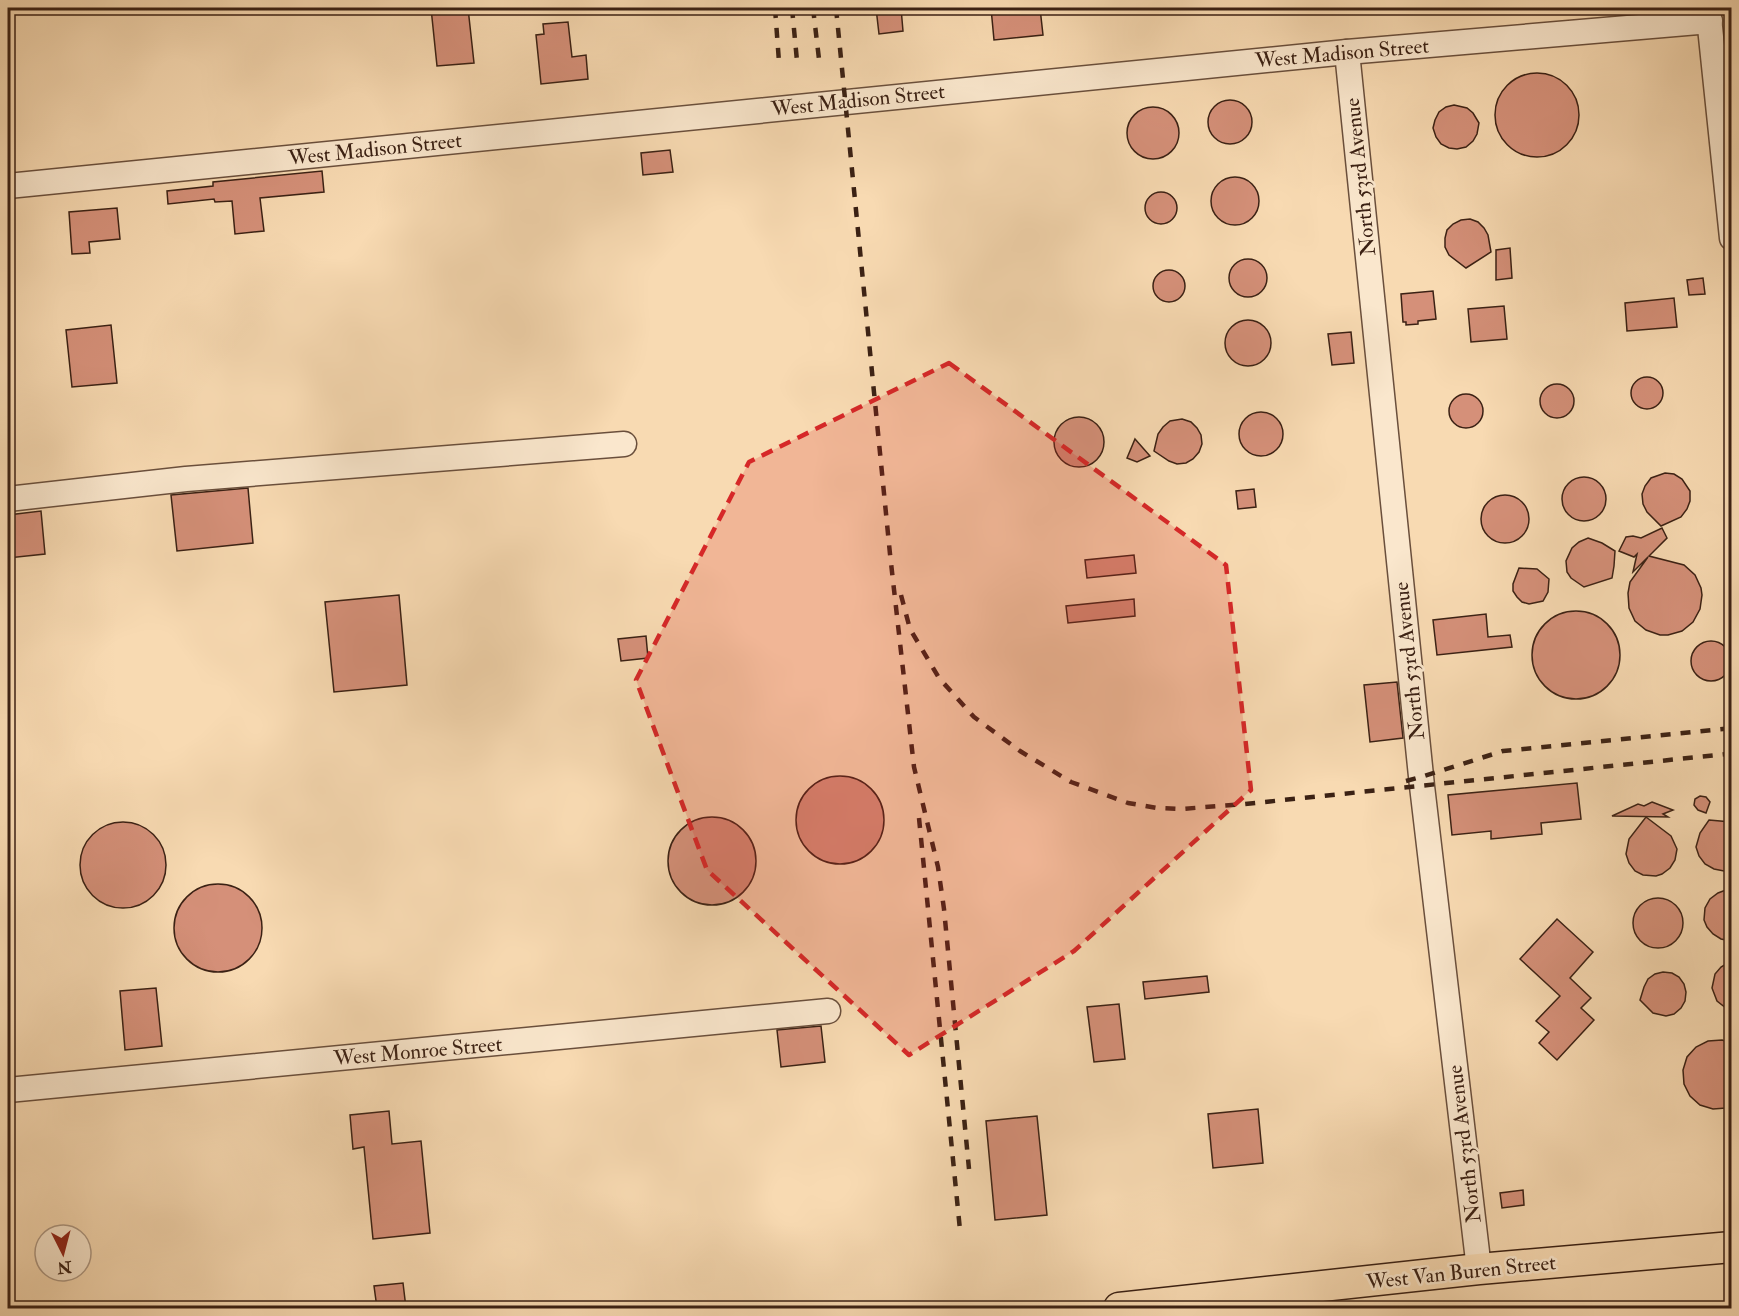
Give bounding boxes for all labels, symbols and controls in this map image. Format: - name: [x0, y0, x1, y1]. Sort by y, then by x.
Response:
- street label: West Madison Street: [1253, 32, 1430, 75]
- street label: West Madison Street: [769, 78, 946, 123]
- street label: North 53rd Avenue: [1339, 96, 1382, 257]
- street label: West Madison Street: [286, 127, 463, 172]
- street label: North 53rd Avenue: [1388, 580, 1431, 741]
- street label: West Monroe Street: [332, 1031, 504, 1072]
- street label: North 53rd Avenue: [1441, 1063, 1488, 1225]
- north arrow: [33, 1223, 93, 1283]
- street label: West Van Buren Street: [1364, 1249, 1557, 1296]
- text: N: [56, 1256, 74, 1278]

